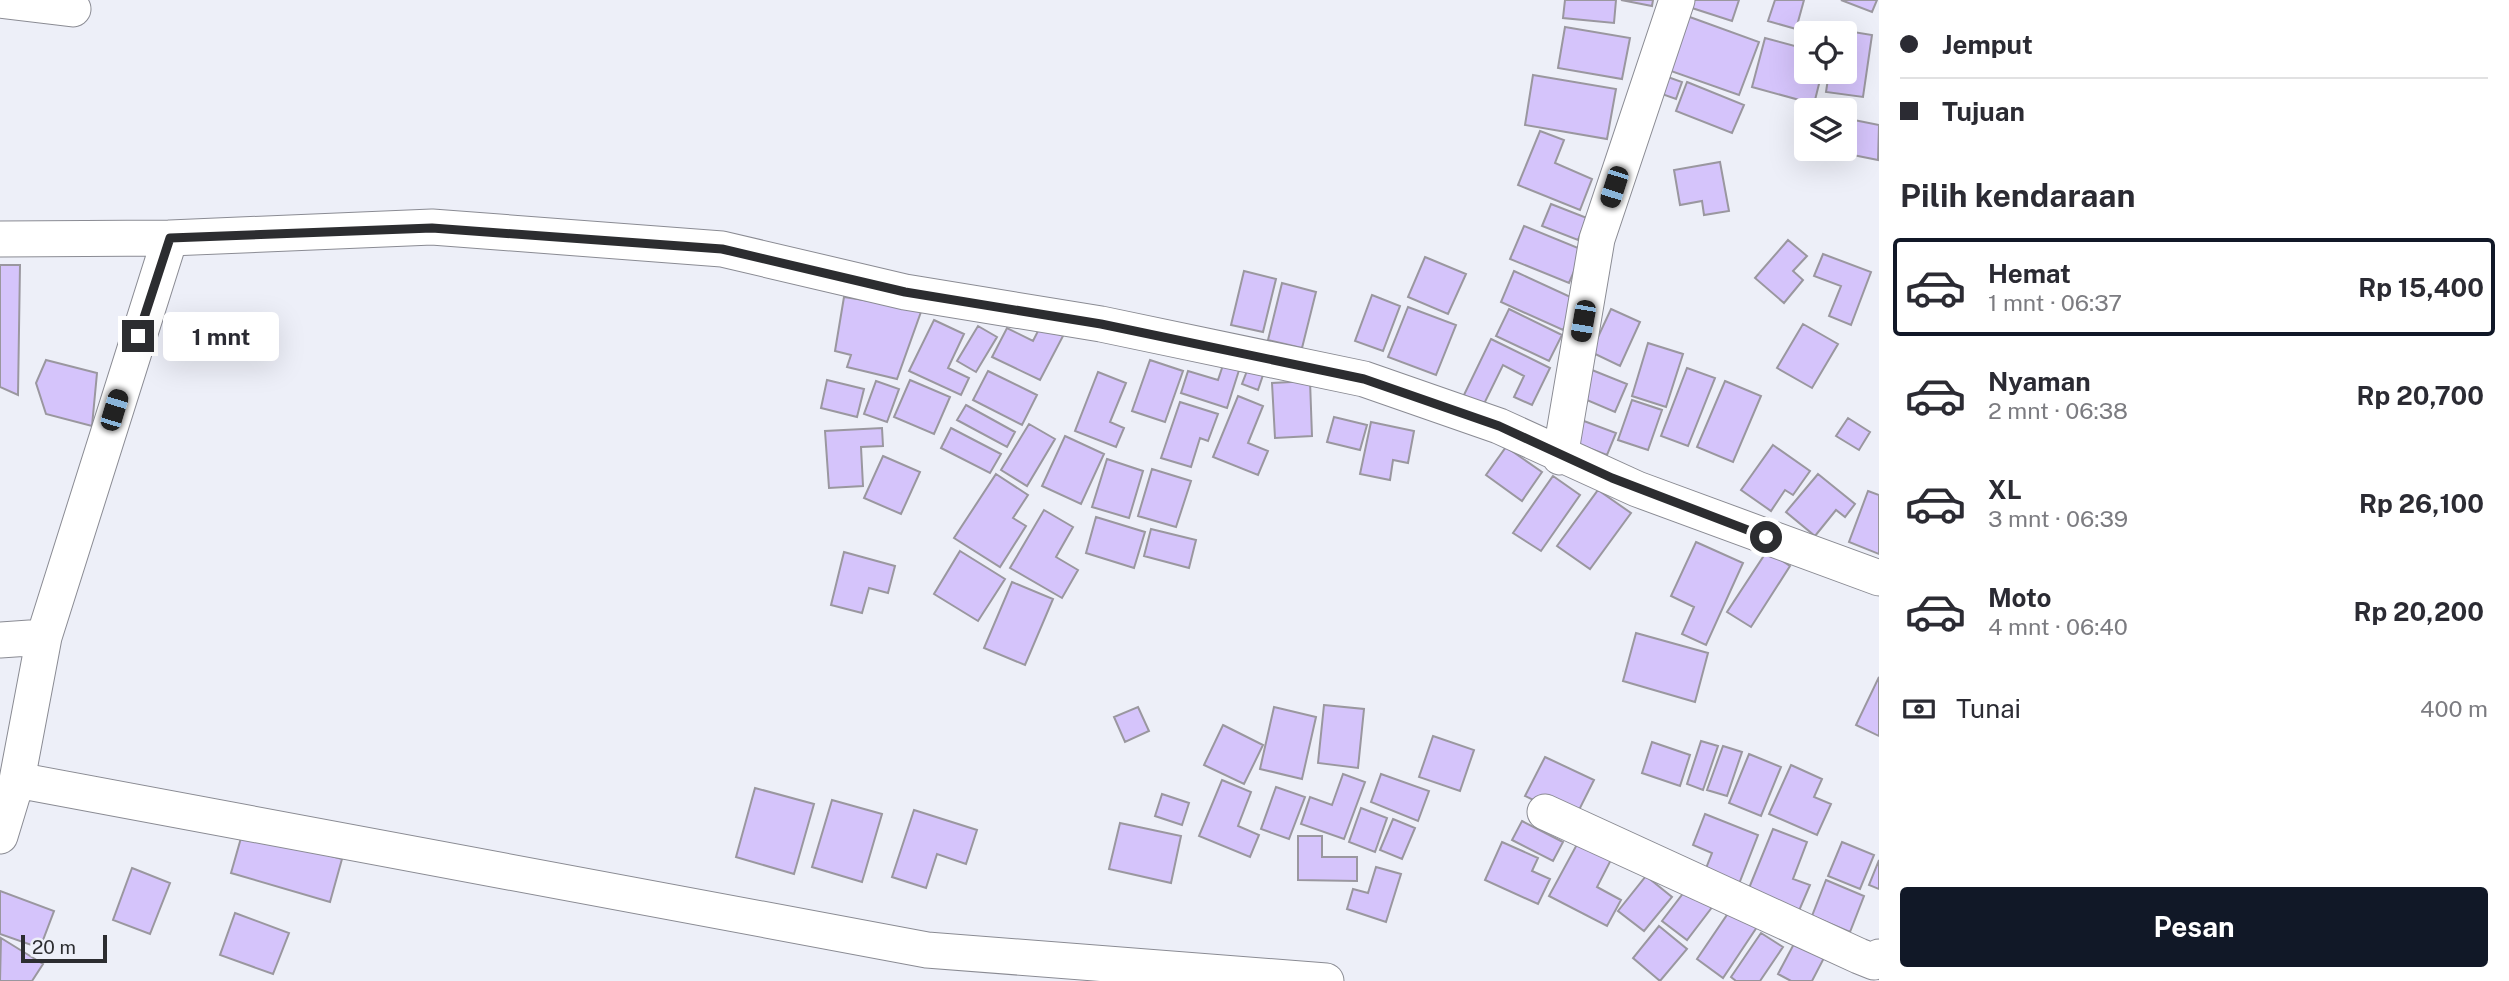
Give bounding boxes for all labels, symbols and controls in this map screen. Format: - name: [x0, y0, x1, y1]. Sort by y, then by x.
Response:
- map controls: [1794, 21, 1857, 161]
- button: locate: [1794, 21, 1857, 84]
- text: Jemput: [1942, 29, 2033, 60]
- text: Tujuan: [1942, 96, 2025, 127]
- button: layers: [1794, 98, 1857, 161]
- car: [1598, 164, 1631, 210]
- text: Pilih kendaraan: [1900, 177, 2135, 214]
- icon: car: [1904, 256, 1967, 319]
- text: Hemat: [1988, 258, 2071, 289]
- text: Rp 15,400: [2358, 272, 2484, 303]
- text: 1 mnt · 06:37: [1988, 289, 2122, 316]
- car: [1570, 298, 1597, 344]
- callout: 1 mnt: [162, 312, 278, 360]
- route end: [122, 320, 154, 352]
- text: 1 mnt: [192, 323, 250, 350]
- icon: car: [1904, 364, 1967, 427]
- text: Nyaman: [1988, 366, 2091, 397]
- text: Rp 20,700: [2357, 380, 2484, 411]
- car: [98, 387, 131, 433]
- text: 2 mnt · 06:38: [1988, 397, 2128, 424]
- icon: car: [1904, 472, 1967, 535]
- text: XL: [1988, 474, 2022, 505]
- text: Rp 26,100: [2359, 488, 2484, 519]
- text: 3 mnt · 06:39: [1988, 505, 2128, 532]
- route start: [1750, 521, 1782, 553]
- icon: car: [1904, 580, 1967, 643]
- text: Moto: [1988, 582, 2051, 613]
- text: Rp 20,200: [2353, 596, 2484, 627]
- text: 4 mnt · 06:40: [1988, 613, 2128, 640]
- icon: cash: [1900, 690, 1938, 728]
- text: Tunai: [1956, 693, 2021, 724]
- text: 400 m: [2420, 695, 2488, 722]
- button: Pesan: [1900, 887, 2488, 967]
- scale bar: [21, 932, 107, 964]
- text: 20 m: [32, 936, 76, 958]

